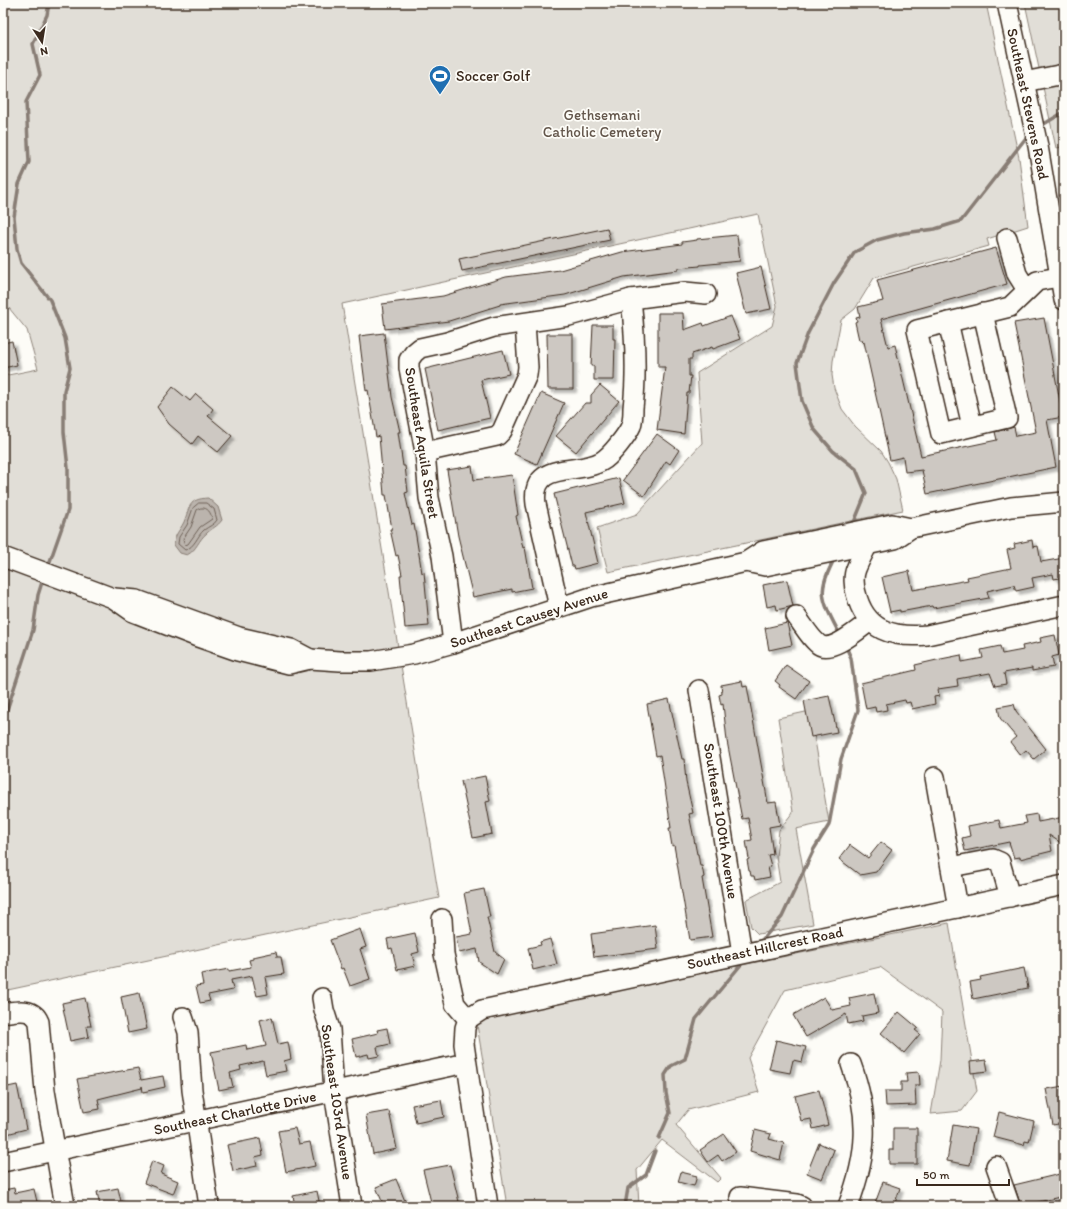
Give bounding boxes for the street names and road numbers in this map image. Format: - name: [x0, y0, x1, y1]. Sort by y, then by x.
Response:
- street label: Southeast Stevens Road: [1003, 27, 1053, 181]
- street label: Southeast Aquila Street: [401, 366, 443, 520]
- street label: Southeast Causey Avenue: [448, 584, 610, 652]
- street label: Southeast 100th Avenue: [700, 742, 742, 900]
- street label: Southeast Hillcrest Road: [685, 923, 845, 973]
- street label: Southeast 103rd Avenue: [317, 1023, 357, 1181]
- street label: Southeast Charlotte Drive: [152, 1087, 318, 1139]

